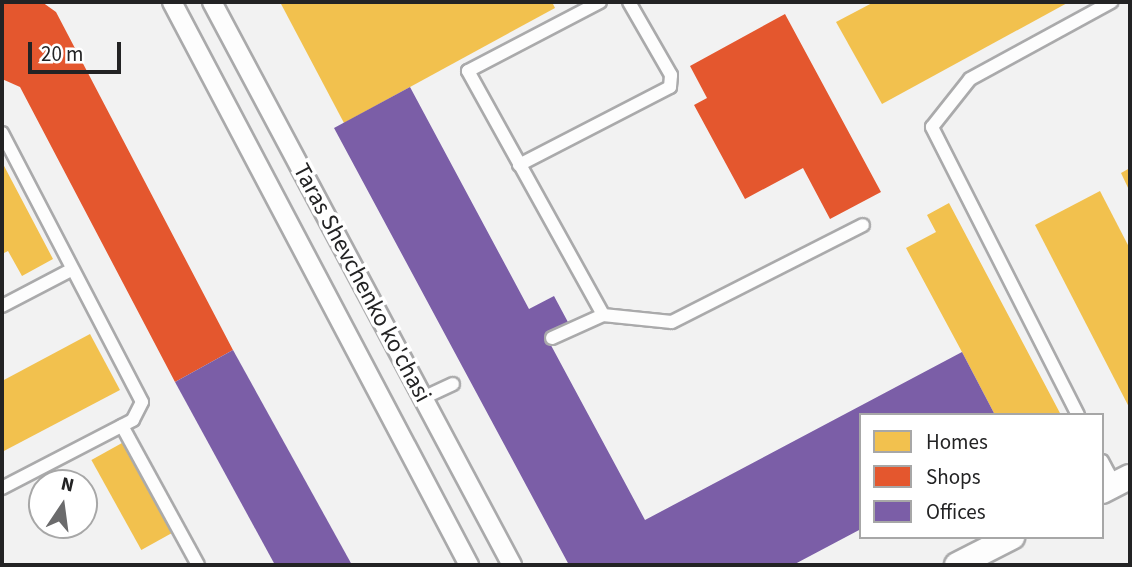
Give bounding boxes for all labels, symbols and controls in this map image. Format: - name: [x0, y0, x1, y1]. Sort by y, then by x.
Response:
- scale bar: [32, 28, 124, 72]
- text: 20 m: [41, 39, 83, 69]
- street label: Taras Shevchenko ko'chasi: [287, 159, 437, 407]
- legend: [859, 413, 1104, 539]
- text: Homes: [926, 427, 988, 457]
- text: Shops: [926, 462, 980, 492]
- north arrow: [28, 469, 98, 539]
- text: N: [58, 470, 77, 500]
- text: Offices: [926, 497, 986, 527]

